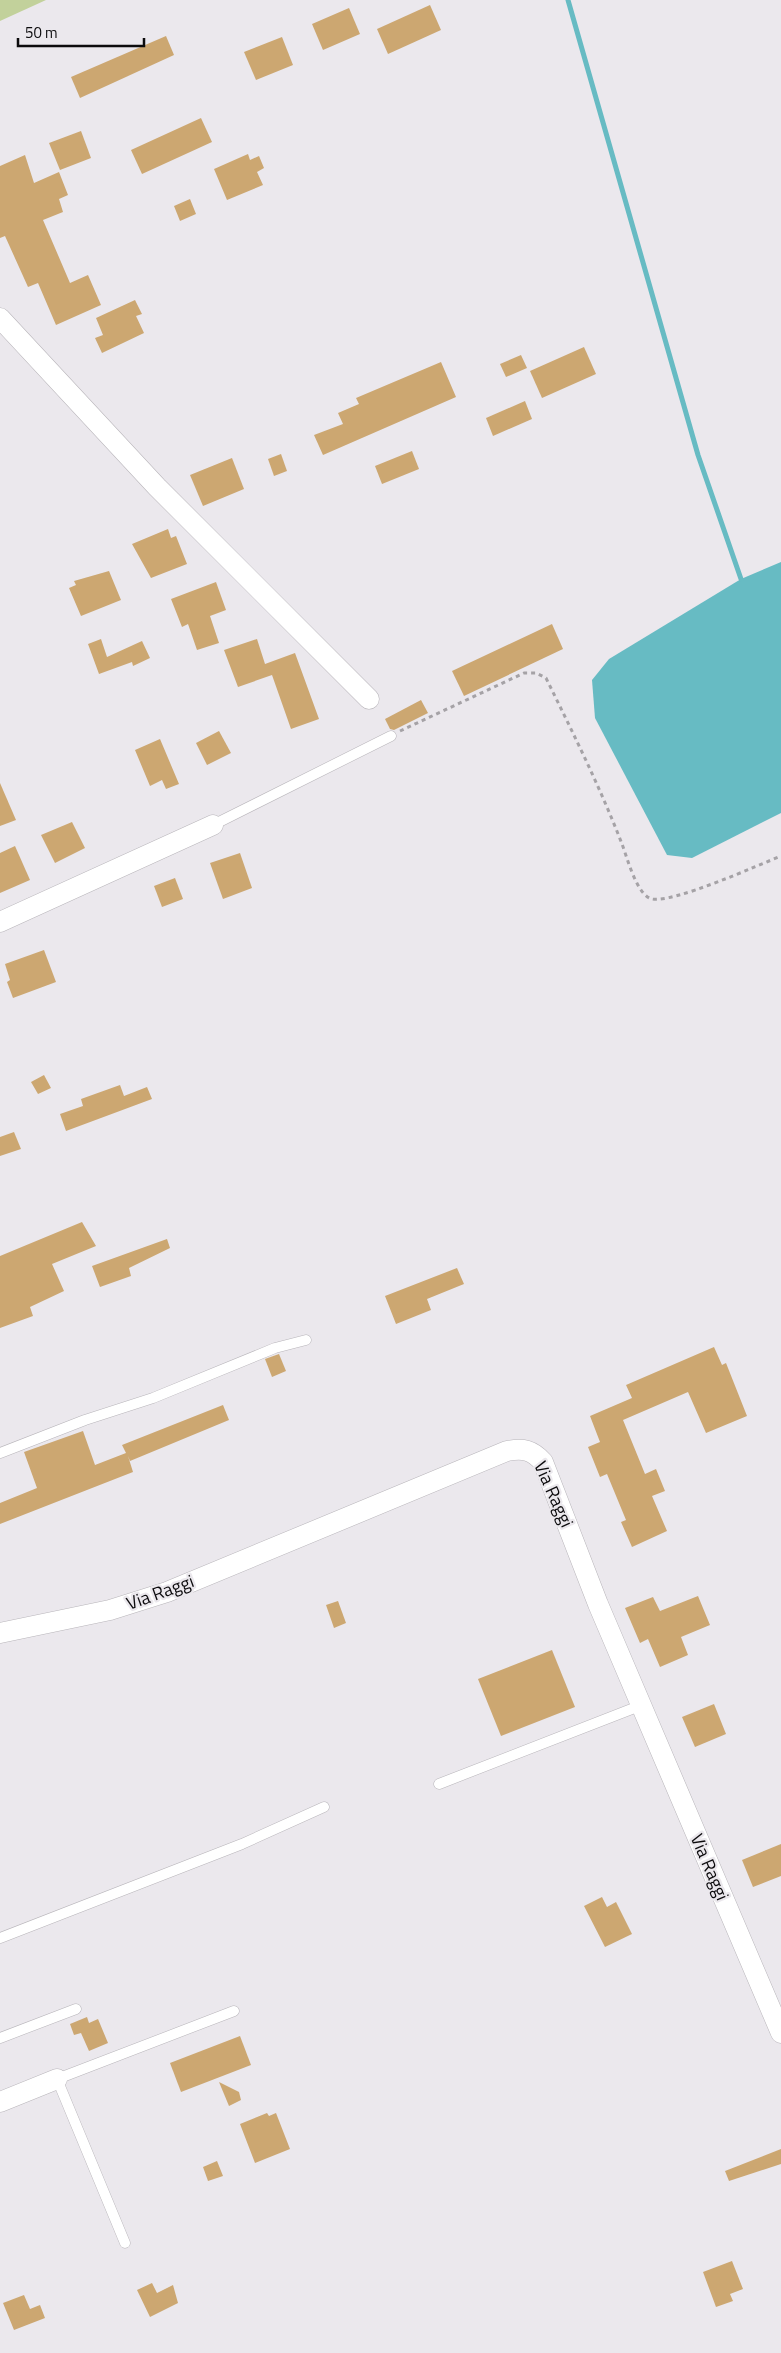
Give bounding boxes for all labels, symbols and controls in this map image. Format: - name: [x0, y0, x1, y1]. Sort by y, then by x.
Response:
- scale bar: [18, 15, 144, 47]
- text: 50 m: [25, 21, 58, 44]
- street label: Via Raggi: [527, 1457, 581, 1531]
- street label: Via Raggi: [123, 1567, 197, 1617]
- street label: Via Raggi: [684, 1830, 736, 1904]

